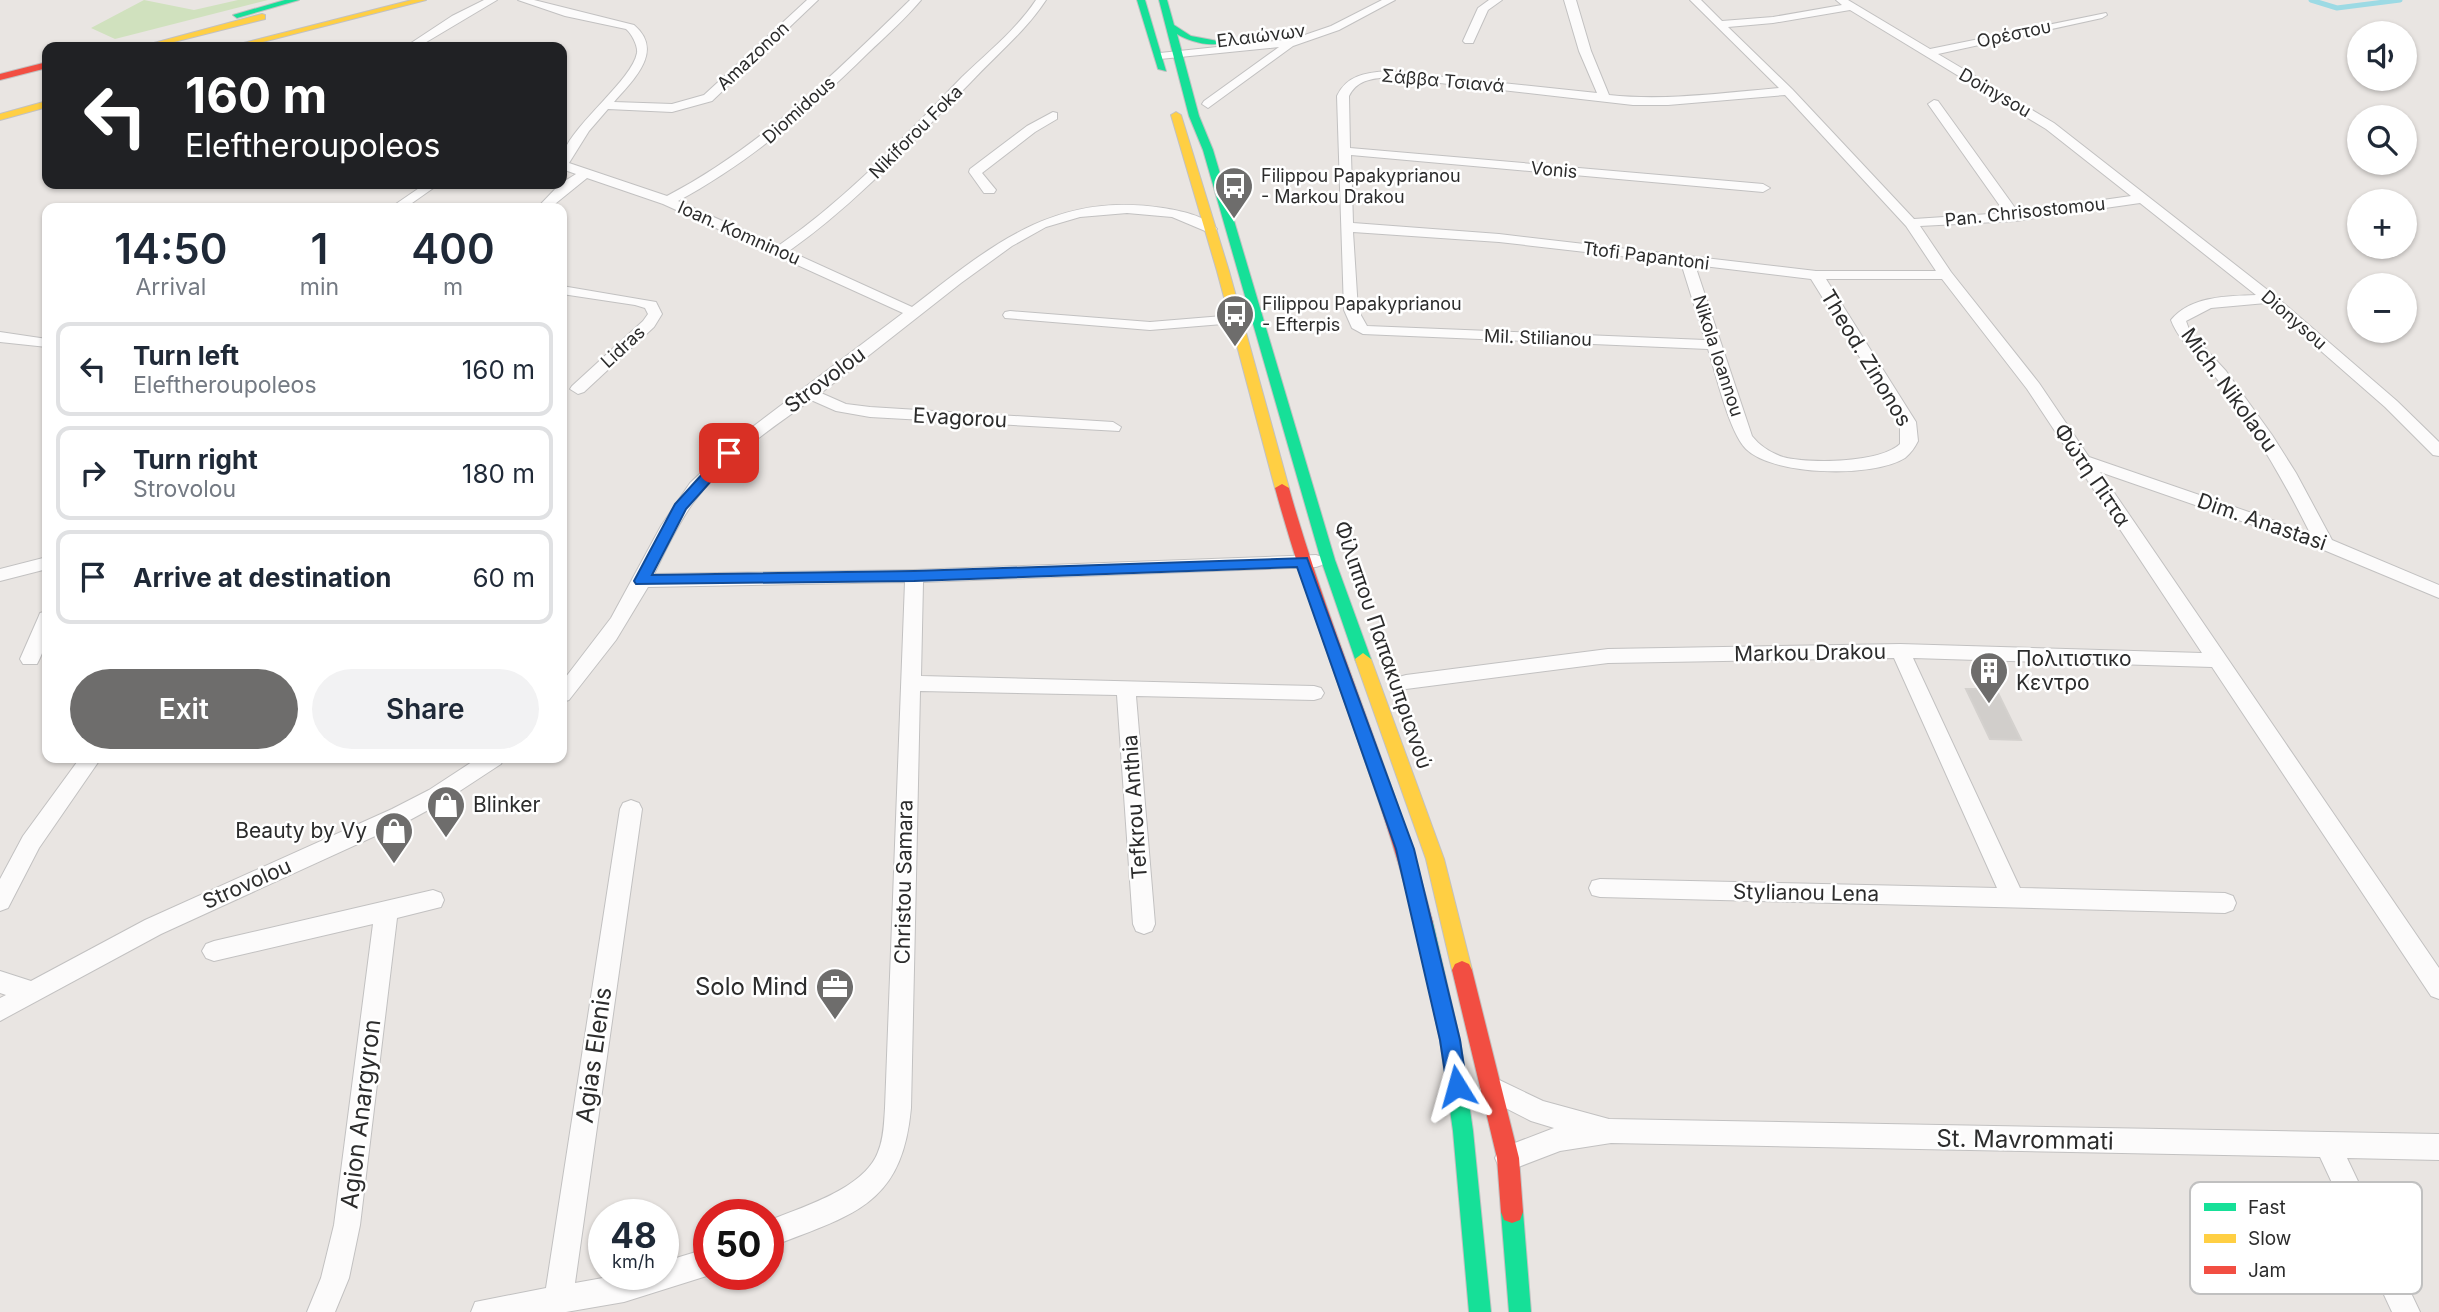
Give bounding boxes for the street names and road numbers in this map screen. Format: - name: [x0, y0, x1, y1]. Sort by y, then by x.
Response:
- street label: Ορέστου: [1975, 15, 2053, 52]
- street label: Amazonon: [712, 17, 793, 94]
- street label: Ελαιώνων: [1215, 20, 1307, 51]
- street label: Doinysou: [1956, 64, 2035, 122]
- street label: Σάββα Τσιανά: [1381, 65, 1505, 96]
- street label: Diomidous: [758, 72, 839, 148]
- street label: Nikiforou Foka: [865, 81, 966, 182]
- street label: Vonis: [1530, 157, 1578, 182]
- street label: Pan. Chrisostomou: [1944, 193, 2106, 230]
- street label: Ioan. Komninou: [675, 196, 804, 269]
- street label: Ttofi Papantoni: [1582, 237, 1711, 274]
- street label: Theod. Zinonos: [1816, 285, 1917, 431]
- street label: Dionysou: [2257, 286, 2331, 354]
- street label: Nikola Ioannou: [1689, 293, 1748, 419]
- street label: Lidras: [596, 321, 649, 372]
- street label: Mich. Nikolaou: [2176, 323, 2283, 456]
- street label: Mil. Stilianou: [1484, 325, 1592, 350]
- street label: Strovolou: [780, 341, 870, 418]
- street label: Evagorou: [912, 403, 1008, 432]
- street label: Φώτη Πίττα: [2049, 419, 2136, 531]
- street label: Dim. Anastasi: [2194, 488, 2330, 555]
- street label: Φίλιππου Παπακυπριανού: [1329, 517, 1438, 772]
- street label: Markou Drakou: [1734, 639, 1886, 666]
- street label: Tefkrou Anthia: [1117, 734, 1152, 880]
- street label: Christou Samara: [890, 799, 917, 965]
- street label: Strovolou: [199, 853, 295, 914]
- street label: Stylianou Lena: [1733, 879, 1879, 906]
- street label: Agias Elenis: [570, 985, 617, 1125]
- street label: Agion Anargyron: [334, 1018, 387, 1210]
- street label: St. Mavrommati: [1936, 1123, 2114, 1156]

